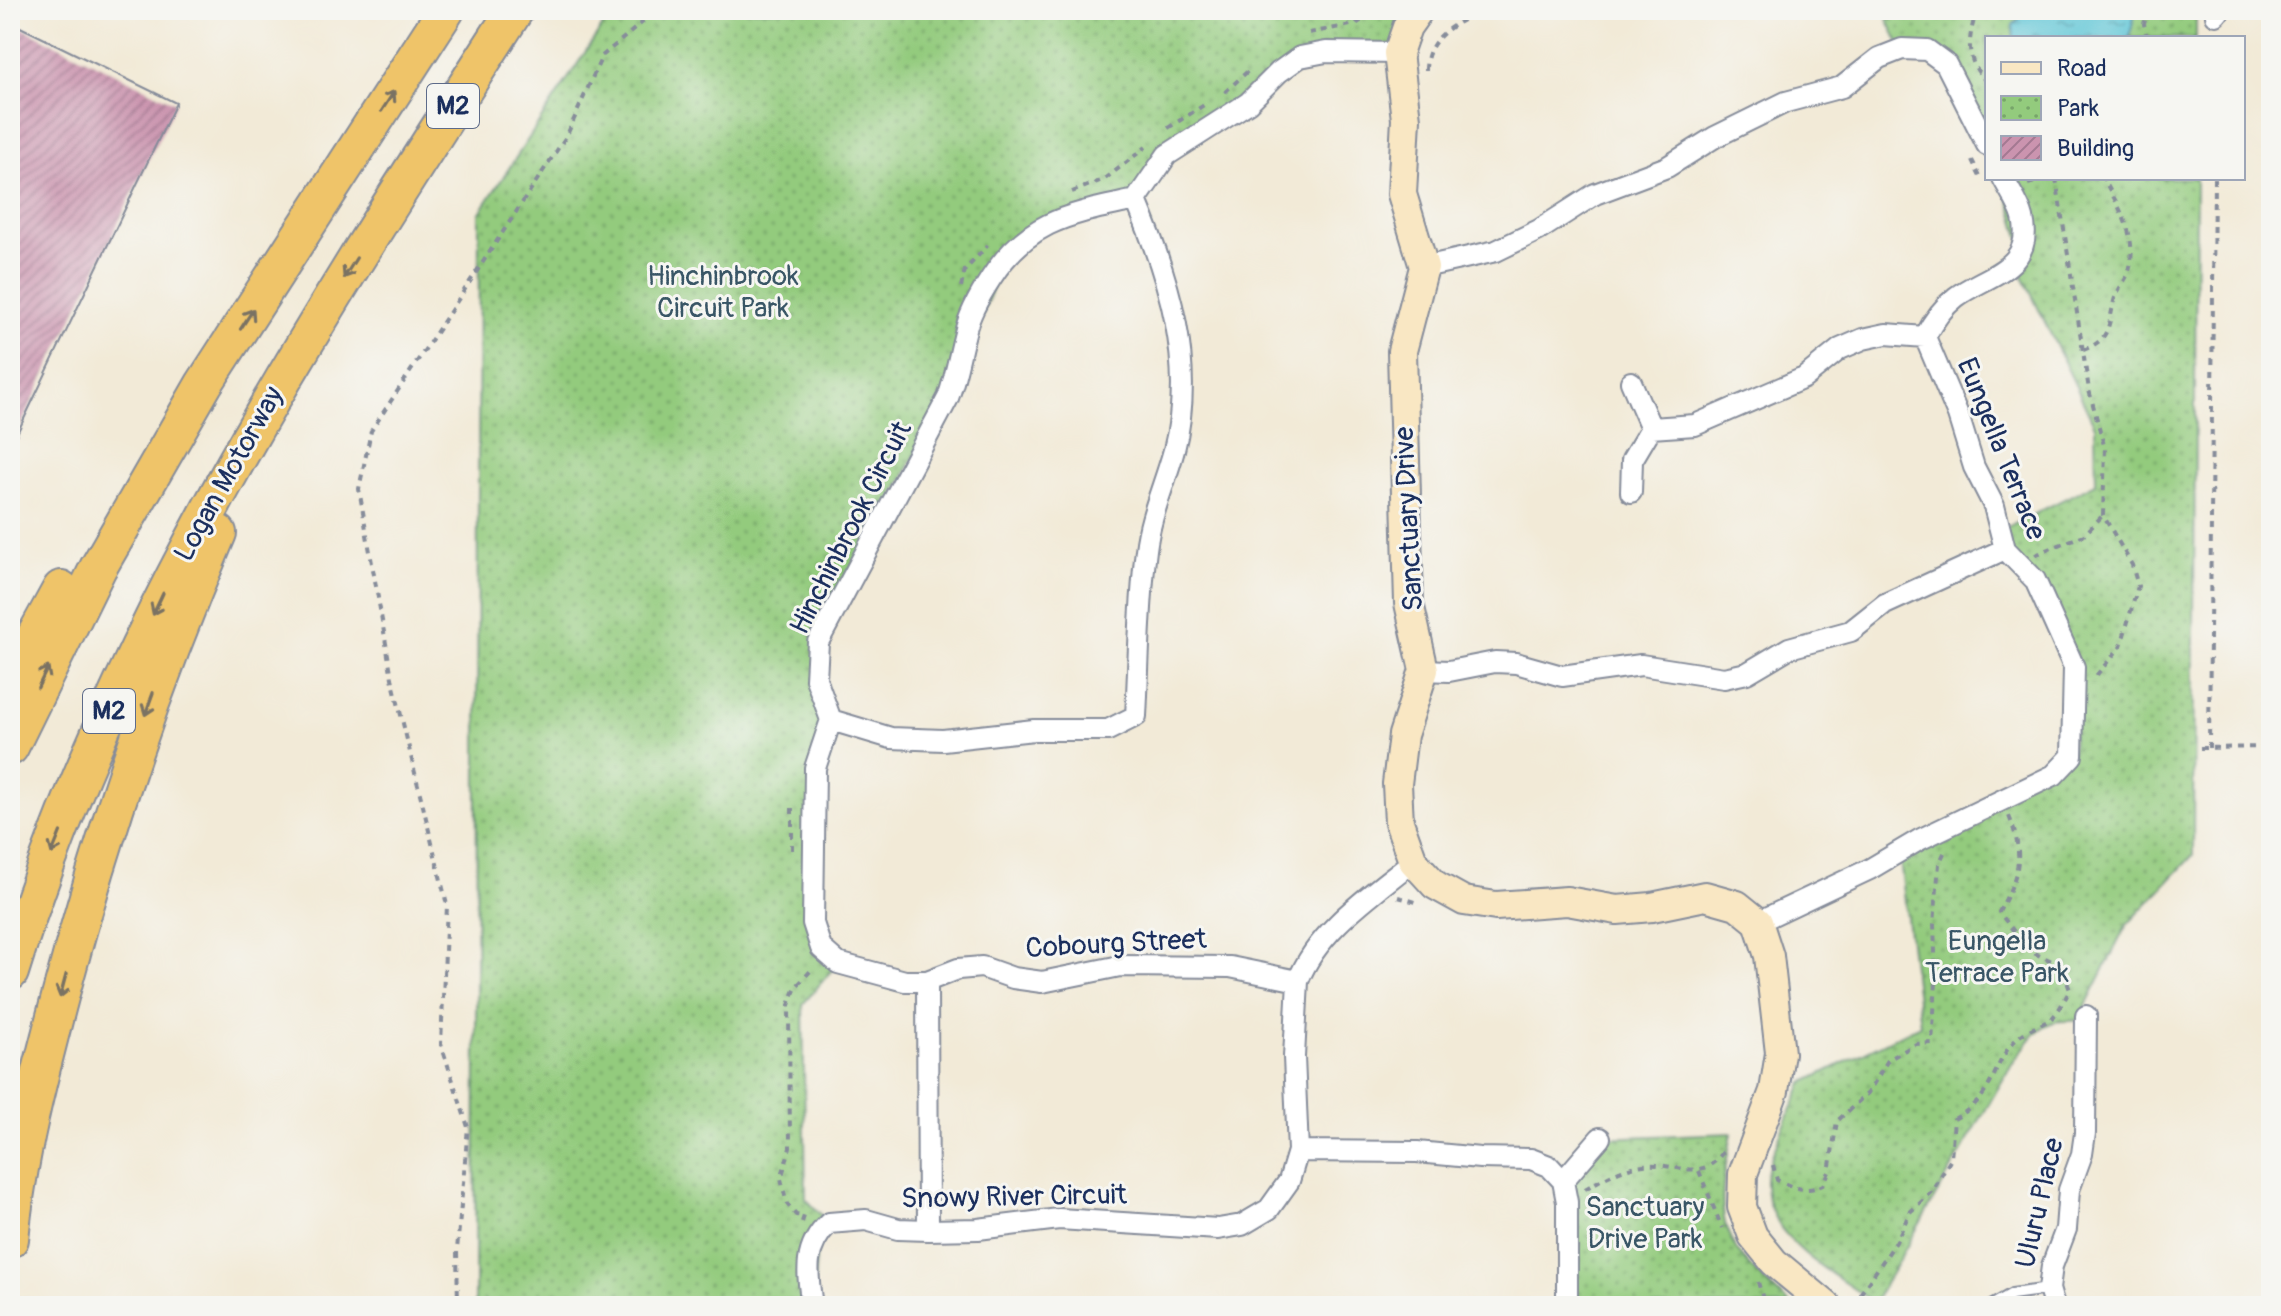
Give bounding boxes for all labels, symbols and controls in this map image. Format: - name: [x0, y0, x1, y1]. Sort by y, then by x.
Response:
- legend: [1985, 36, 2245, 180]
- text: Road: [2057, 54, 2107, 83]
- road number: M2: [427, 84, 479, 128]
- one-way arrow: [380, 90, 396, 113]
- text: Park: [2057, 94, 2099, 123]
- text: Building: [2057, 134, 2134, 163]
- one-way arrow: [341, 256, 357, 279]
- park label: Hinchinbrook Circuit Park: [647, 259, 799, 326]
- one-way arrow: [239, 308, 255, 331]
- street label: Eungella Terrace: [1949, 353, 2054, 545]
- street label: Logan Motorway: [167, 380, 291, 567]
- street label: Hinchinbrook Circuit: [782, 415, 920, 640]
- street label: Sanctuary Drive: [1387, 426, 1431, 612]
- one-way arrow: [150, 592, 165, 616]
- one-way arrow: [36, 665, 52, 689]
- road number: M2: [83, 689, 135, 733]
- one-way arrow: [140, 691, 155, 716]
- one-way arrow: [47, 830, 62, 855]
- street label: Cobourg Street: [1025, 922, 1208, 966]
- park label: Eungella Terrace Park: [1925, 924, 2069, 991]
- one-way arrow: [54, 972, 69, 998]
- street label: Uluru Place: [2008, 1134, 2072, 1272]
- street label: Snowy River Circuit: [901, 1178, 1128, 1216]
- park label: Sanctuary Drive Park: [1586, 1190, 1704, 1257]

